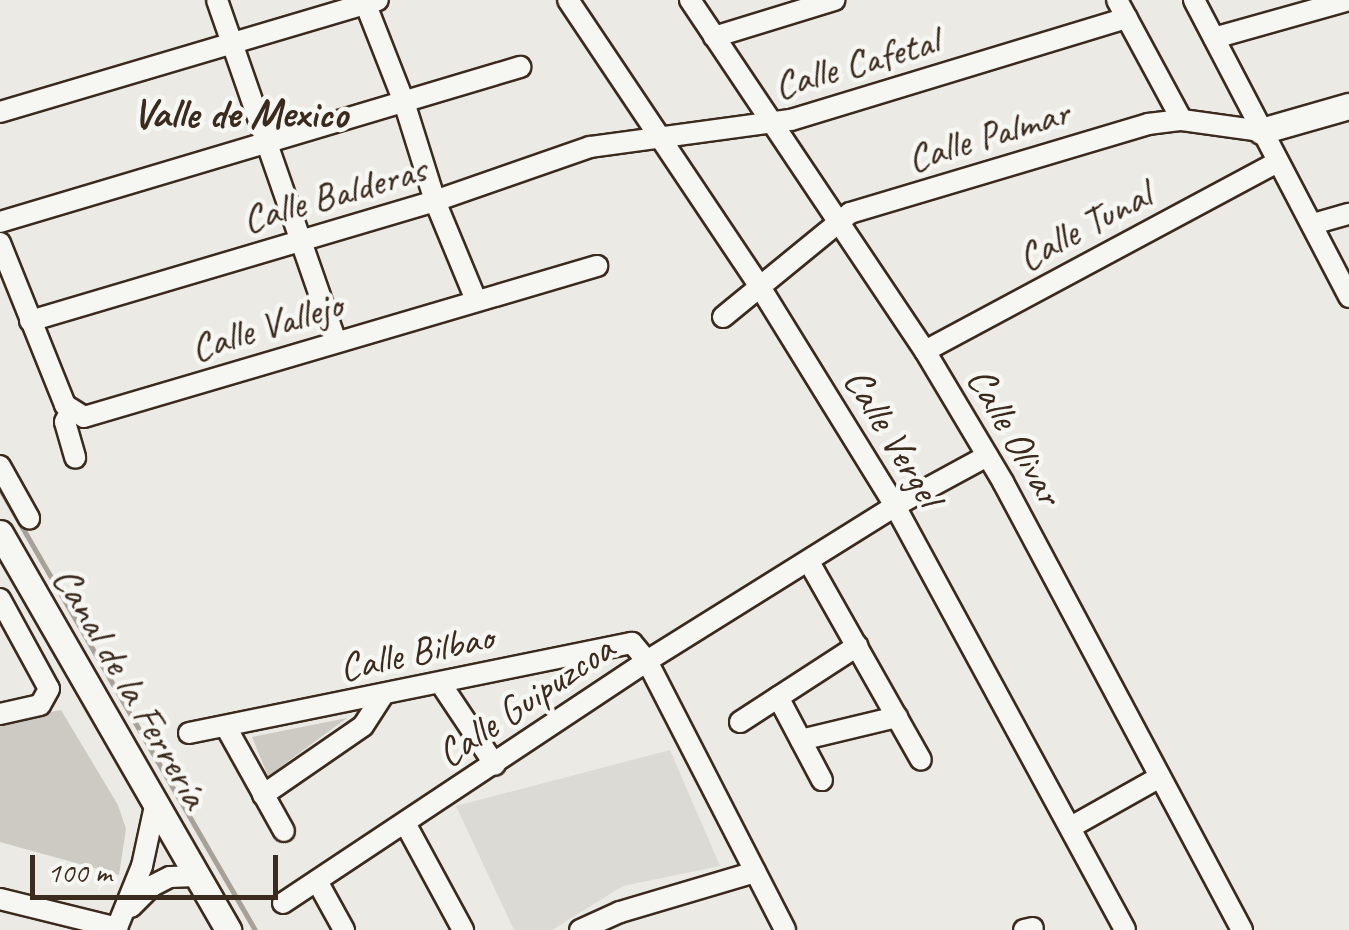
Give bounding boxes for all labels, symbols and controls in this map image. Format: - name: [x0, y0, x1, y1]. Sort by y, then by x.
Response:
- street label: Calle Cafetal: [768, 17, 944, 109]
- street label: Calle Palmar: [900, 87, 1076, 183]
- district label: Valle de Mexico: [132, 89, 348, 139]
- street label: Calle Balderas: [236, 145, 432, 243]
- street label: Calle Tunal: [1010, 171, 1158, 281]
- street label: Calle Vallejo: [184, 280, 348, 372]
- street label: Calle Vergel: [833, 359, 953, 515]
- street label: Calle Olivar: [956, 359, 1074, 513]
- street label: Canal de la Ferrería: [42, 558, 220, 816]
- street label: Calle Bilbao: [335, 612, 497, 692]
- street label: Calle Guipuzcoa: [428, 625, 622, 777]
- scale bar: [35, 835, 282, 897]
- text: 100 m: [47, 853, 112, 891]

